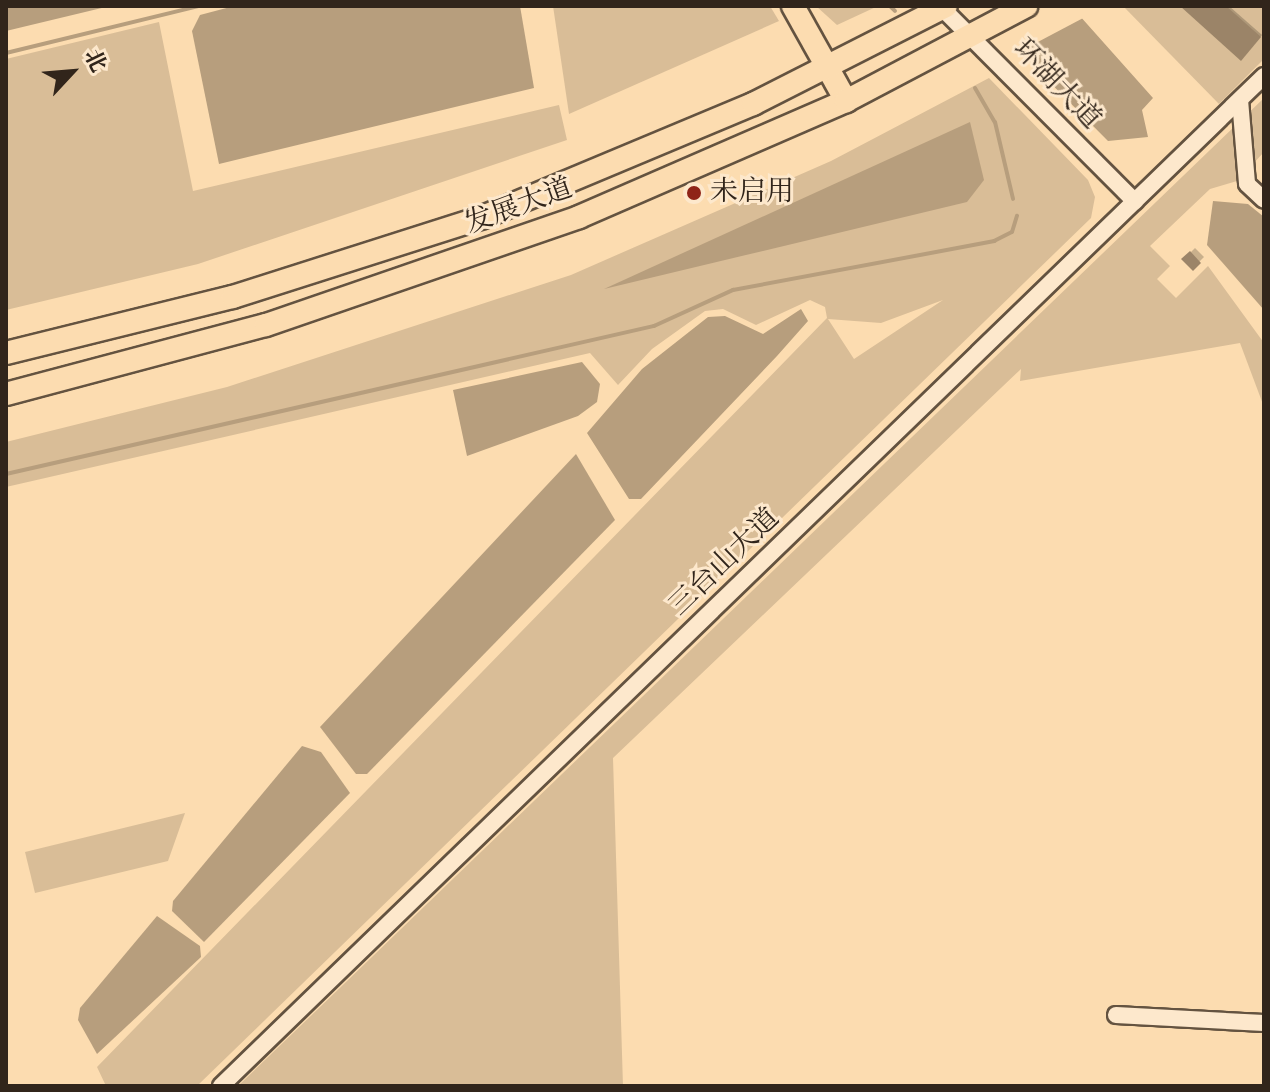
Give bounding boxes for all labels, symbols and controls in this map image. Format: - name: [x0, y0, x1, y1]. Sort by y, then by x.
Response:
- north arrow: [32, 32, 112, 112]
- street label: 环湖大道: [1005, 33, 1107, 137]
- text: 北: [74, 45, 113, 78]
- street label: 发展大道: [461, 172, 577, 242]
- place label: 未启用: [710, 176, 794, 210]
- marker: 未启用: [685, 184, 703, 202]
- street label: 三台山大道: [663, 502, 787, 624]

